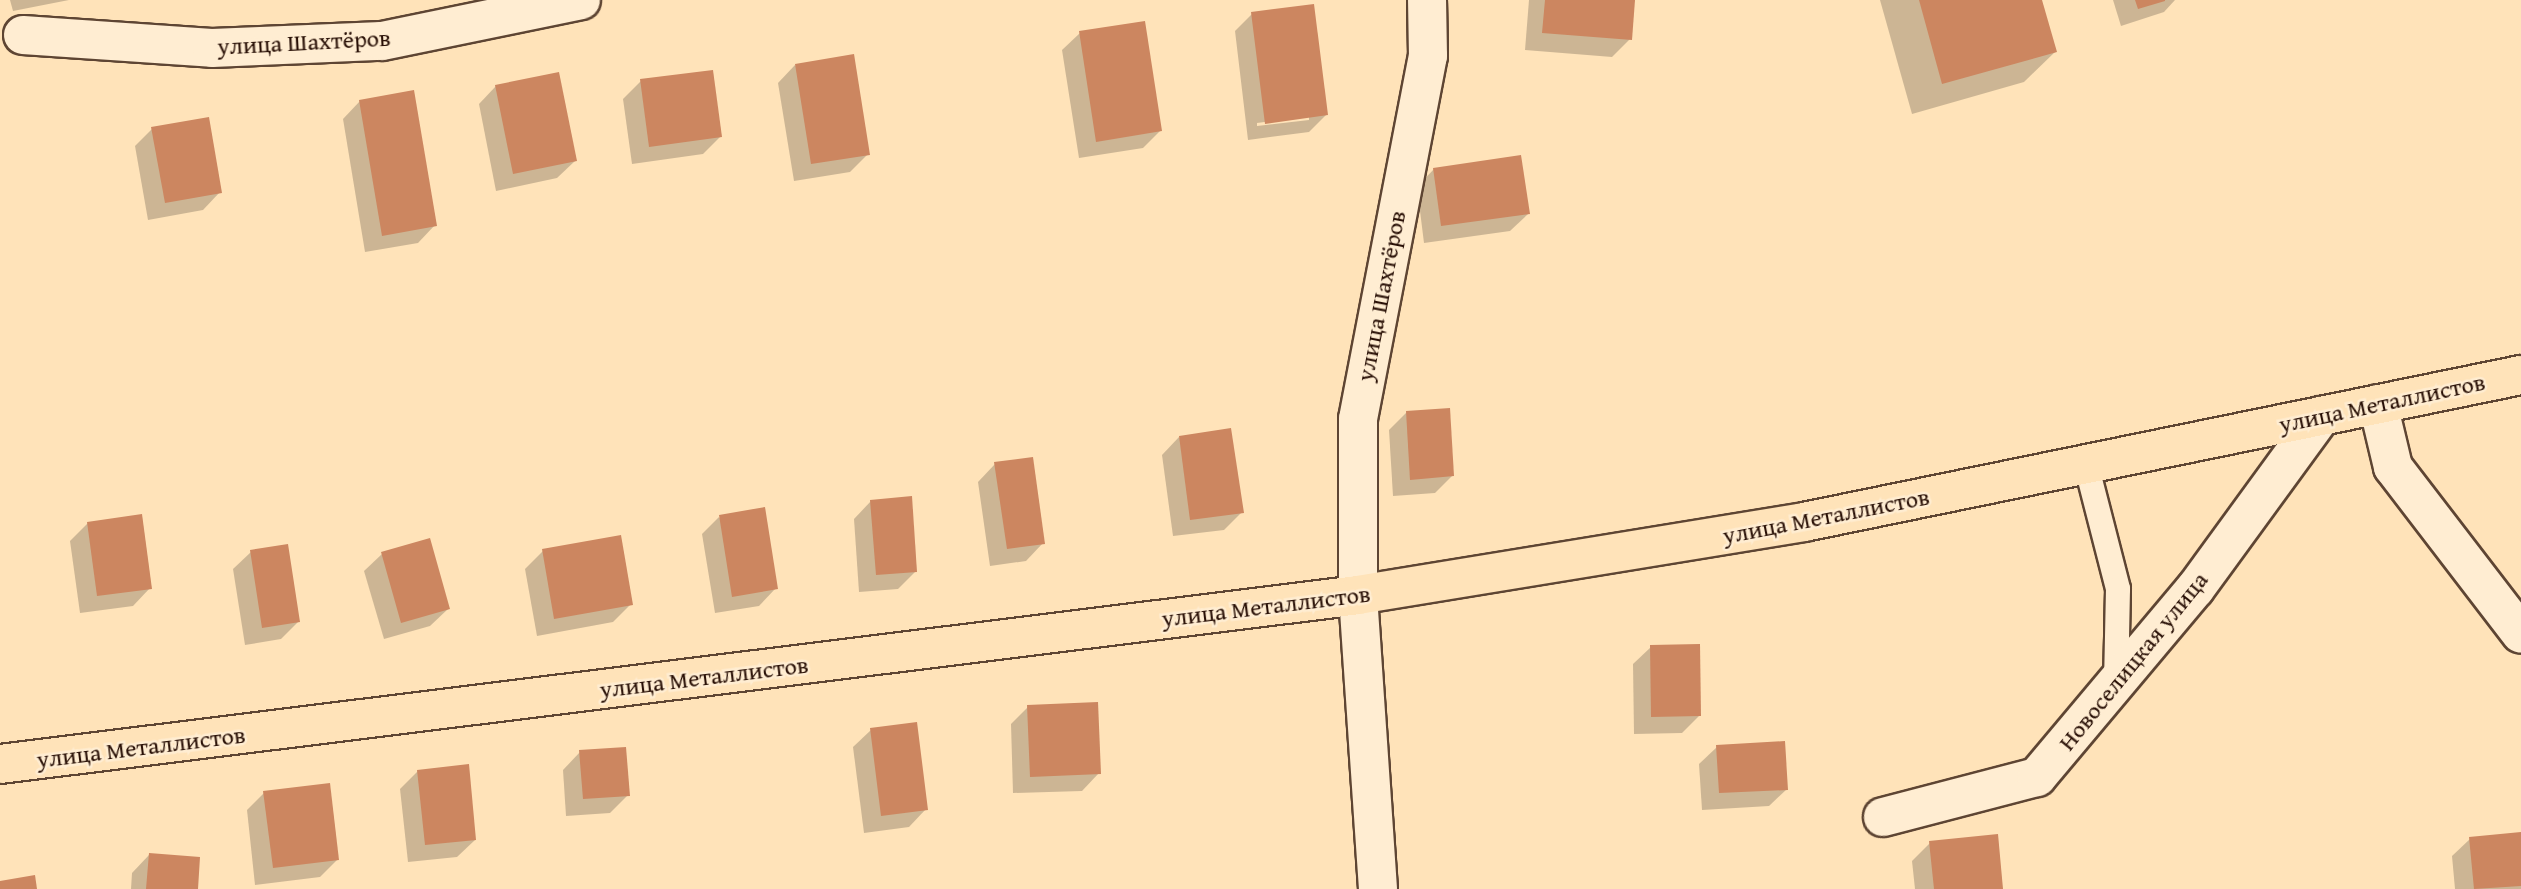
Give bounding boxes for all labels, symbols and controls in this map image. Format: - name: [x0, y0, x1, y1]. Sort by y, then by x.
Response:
- street label: улица Шахтёров: [217, 23, 391, 61]
- street label: улица Шахтёров: [1350, 208, 1412, 384]
- street label: улица Металлистов: [2276, 367, 2488, 439]
- street label: улица Металлистов: [1720, 482, 1932, 550]
- street label: Новоселицкая улица: [2052, 566, 2214, 756]
- street label: улица Металлистов: [1160, 579, 1372, 633]
- street label: улица Металлистов: [598, 650, 810, 704]
- street label: улица Металлистов: [35, 720, 247, 774]

